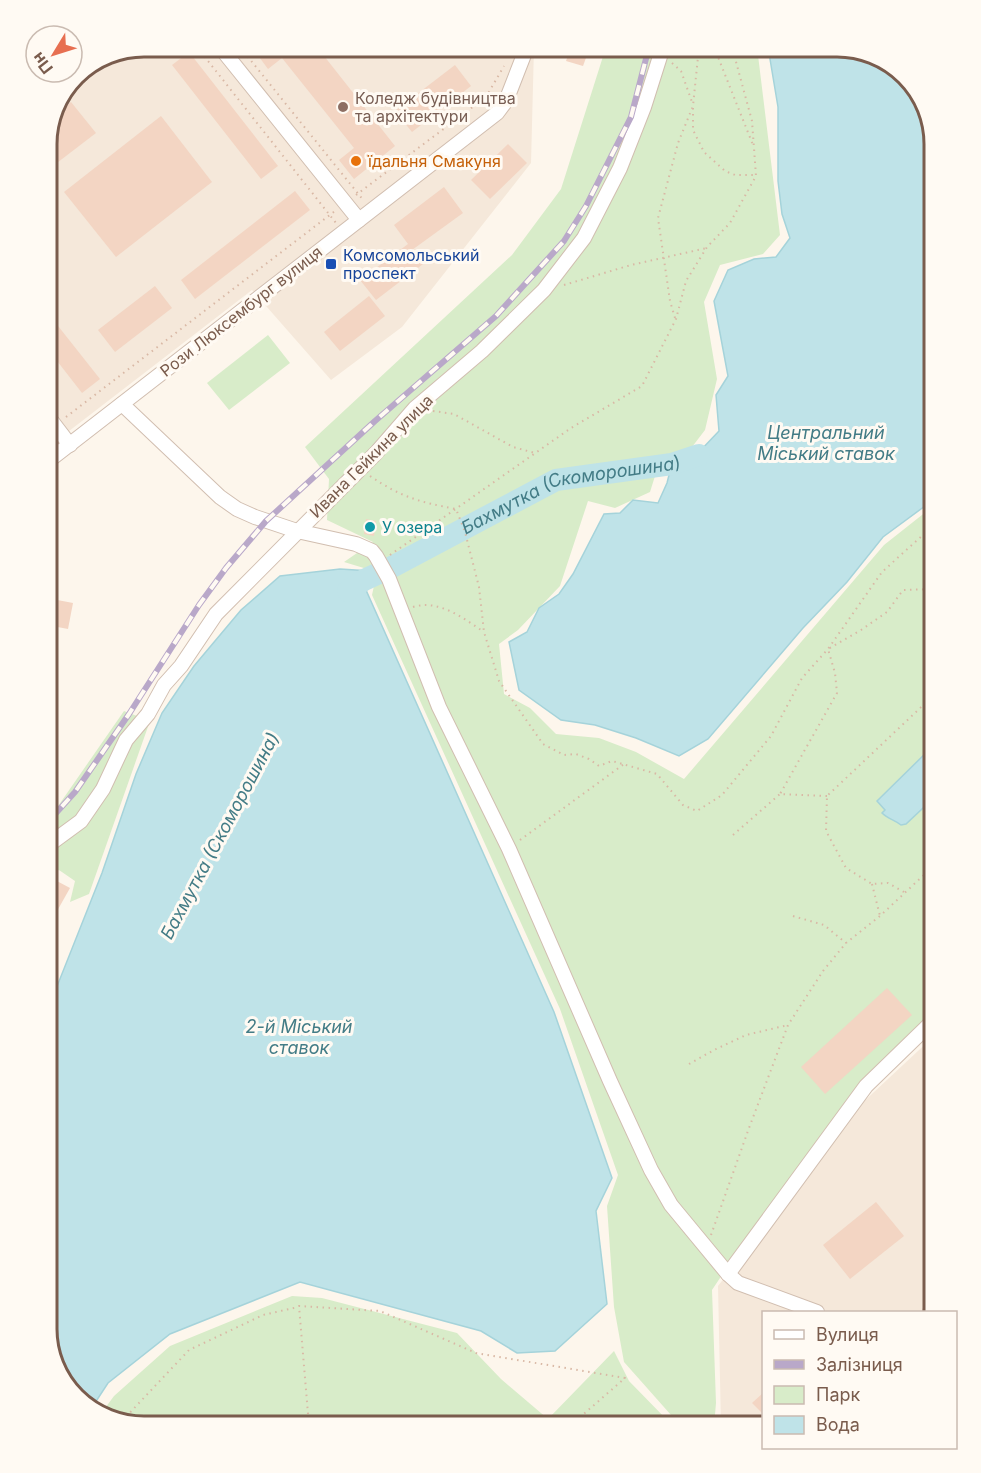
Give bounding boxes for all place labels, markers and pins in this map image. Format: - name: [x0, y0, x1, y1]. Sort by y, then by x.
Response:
- place label: Коледж будівництва та архітектури: [355, 88, 516, 126]
- marker: Коледж будівництва та архітектури: [336, 100, 350, 114]
- place label: їдальня Смакуня: [367, 151, 501, 171]
- marker: їдальня Смакуня: [349, 154, 363, 168]
- place label: Комсомольський проспект: [343, 245, 480, 283]
- marker: Комсомольський проспект: [324, 257, 338, 271]
- place label: У озера: [382, 517, 442, 537]
- marker: У озера: [363, 520, 377, 534]

